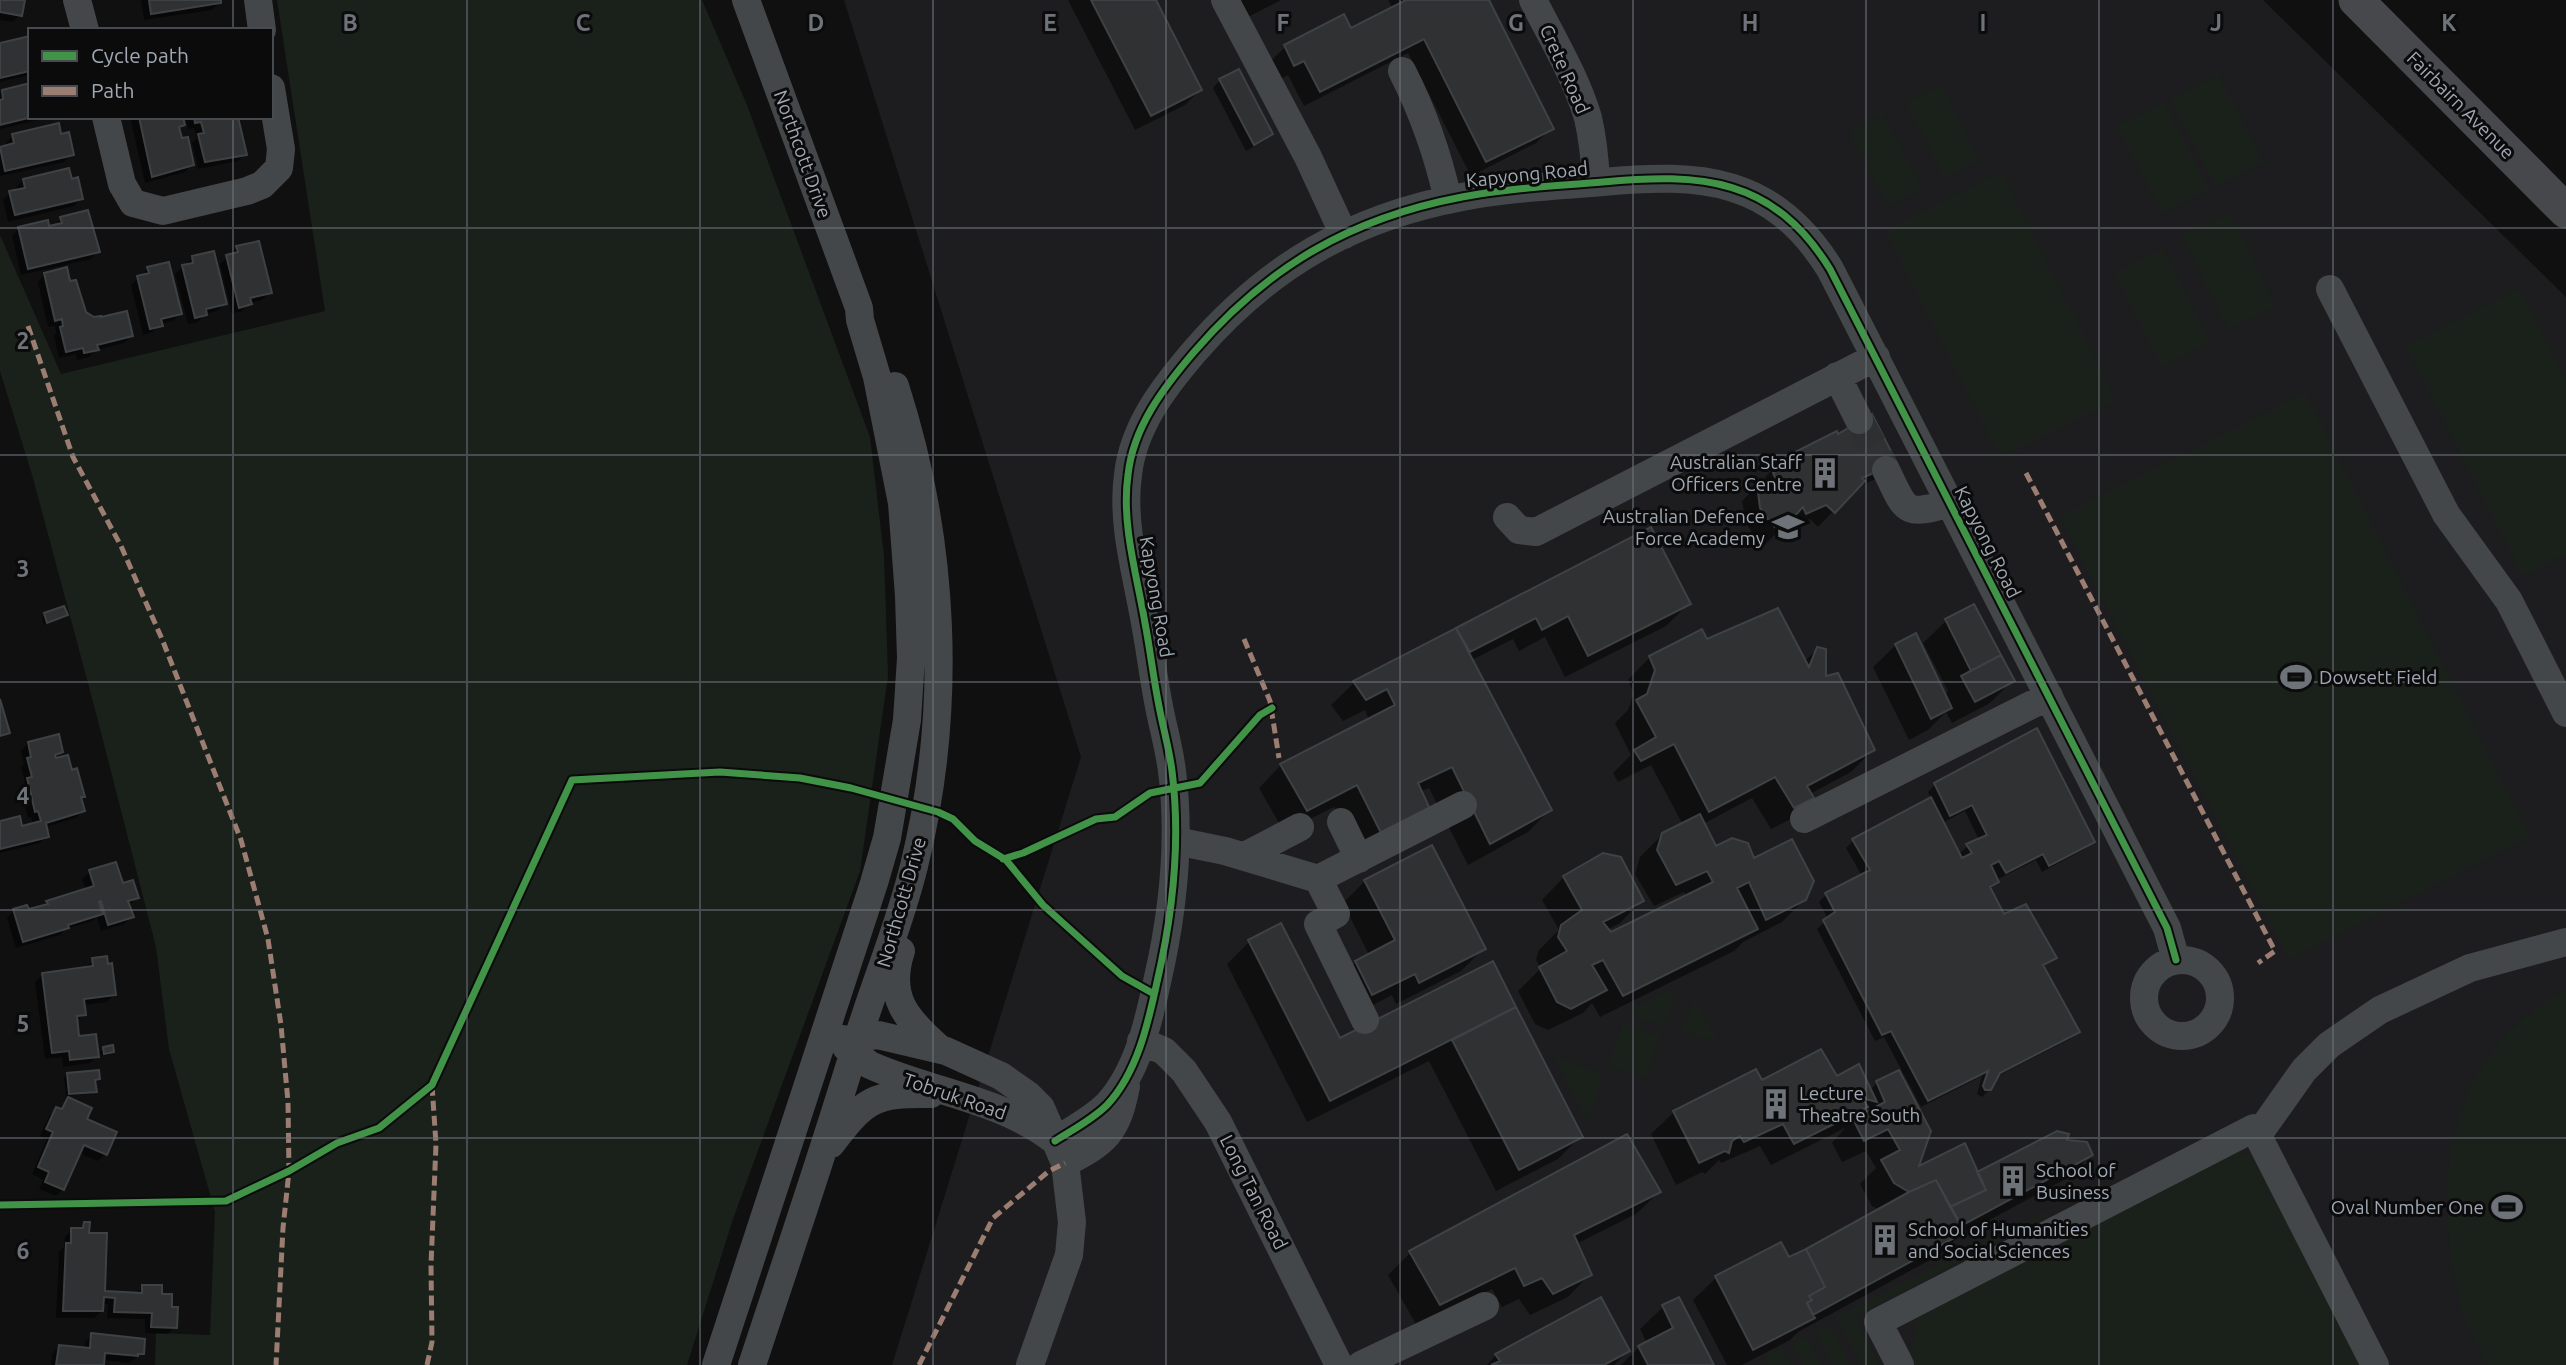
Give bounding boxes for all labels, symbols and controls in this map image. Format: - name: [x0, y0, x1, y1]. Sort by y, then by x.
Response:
- text: B: [342, 10, 358, 35]
- text: C: [576, 10, 591, 35]
- text: D: [808, 10, 824, 35]
- text: E: [1043, 10, 1057, 35]
- text: F: [1277, 10, 1290, 35]
- text: G: [1508, 10, 1524, 35]
- text: H: [1742, 10, 1758, 35]
- text: I: [1980, 10, 1986, 35]
- text: J: [2210, 10, 2222, 35]
- text: K: [2441, 10, 2457, 35]
- street label: Crete Road: [1536, 21, 1594, 117]
- legend: [28, 28, 273, 119]
- text: Cycle path: [91, 43, 189, 67]
- street label: Fairbairn Avenue: [2403, 47, 2519, 163]
- text: Path: [91, 78, 134, 102]
- street label: Northcott Drive: [770, 87, 836, 221]
- street label: Kapyong Road: [1465, 157, 1589, 191]
- text: 2: [17, 328, 29, 353]
- place label: Australian Staff Officers Centre: [1670, 451, 1803, 495]
- building icon: Australian Staff Officers Centre: [1808, 456, 1842, 490]
- street label: Kapyong Road: [1950, 482, 2026, 602]
- place label: Australian Defence Force Academy: [1603, 505, 1765, 549]
- school or university icon: Australian Defence Force Academy: [1771, 510, 1805, 544]
- street label: Kapyong Road: [1136, 535, 1178, 659]
- text: 3: [17, 556, 29, 581]
- sports icon: Dowsett Field: [2279, 660, 2313, 694]
- place label: Dowsett Field: [2319, 666, 2437, 688]
- text: 4: [17, 783, 30, 808]
- street label: Northcott Drive: [872, 834, 930, 970]
- text: 5: [17, 1011, 29, 1036]
- street label: Tobruk Road: [901, 1068, 1009, 1124]
- place label: Lecture Theatre South: [1799, 1082, 1920, 1126]
- building icon: Lecture Theatre South: [1759, 1087, 1793, 1121]
- street label: Long Tan Road: [1216, 1131, 1292, 1253]
- place label: School of Business: [2036, 1159, 2116, 1203]
- building icon: School of Business: [1996, 1164, 2030, 1198]
- sports icon: Oval Number One: [2490, 1190, 2524, 1224]
- place label: Oval Number One: [2331, 1196, 2484, 1218]
- place label: School of Humanities and Social Sciences: [1908, 1218, 2088, 1262]
- building icon: School of Humanities and Social Sciences: [1868, 1223, 1902, 1257]
- text: 6: [17, 1238, 30, 1263]

